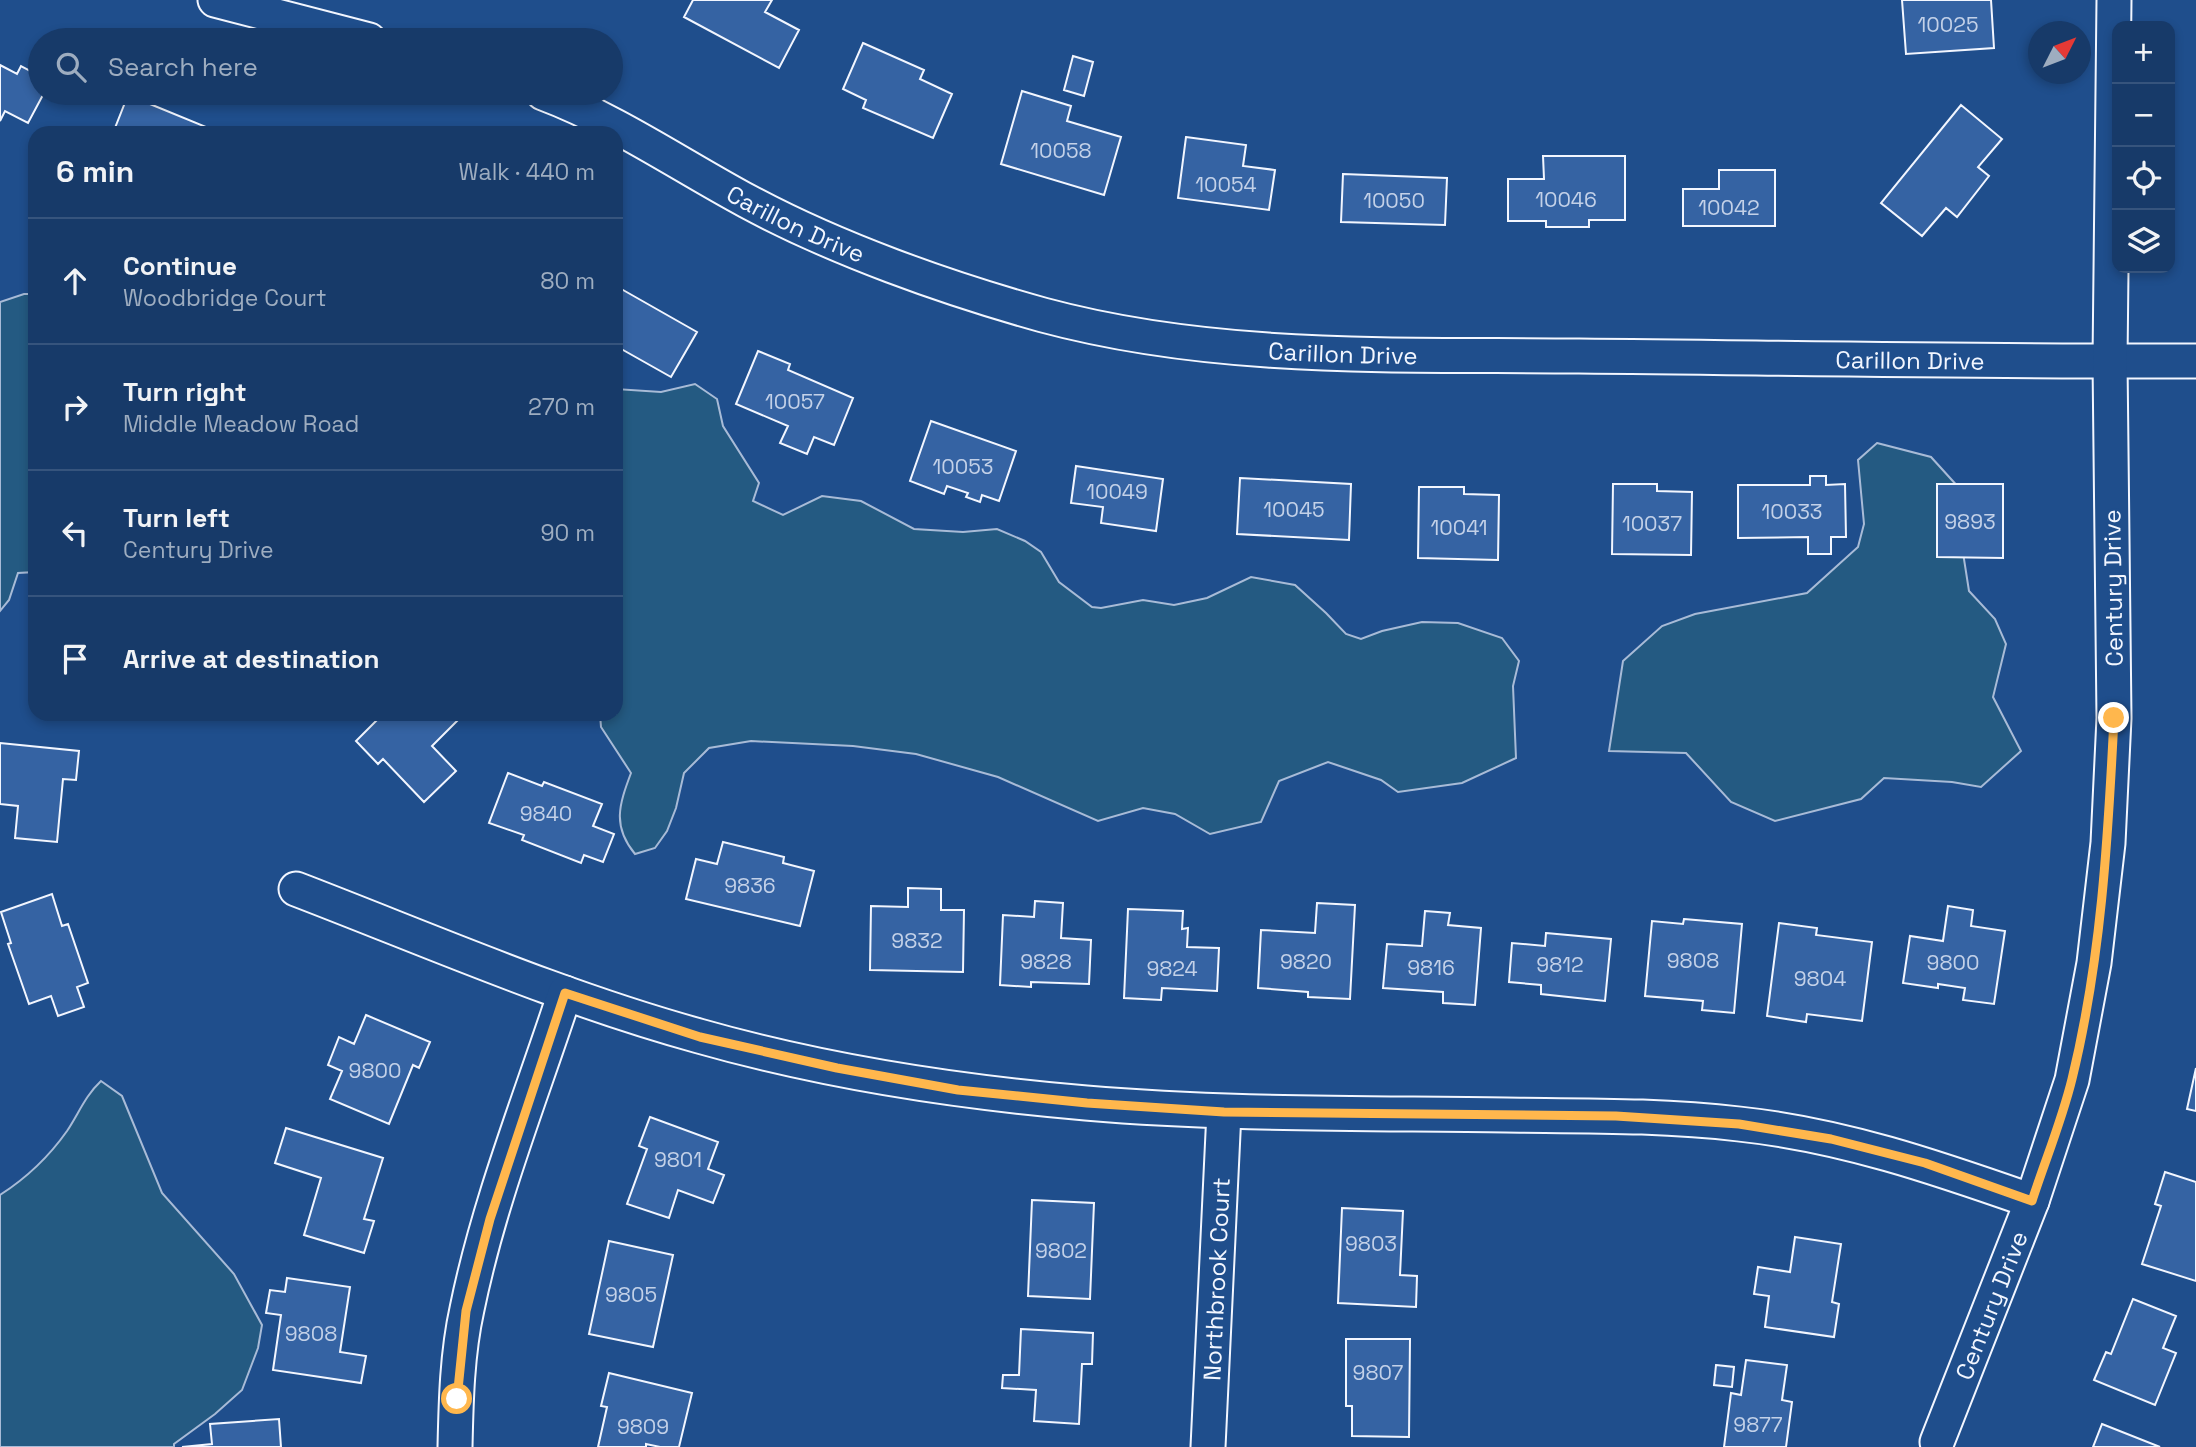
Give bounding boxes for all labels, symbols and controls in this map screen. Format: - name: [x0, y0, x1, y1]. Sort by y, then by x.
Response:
- house number: 10025: [1918, 11, 1978, 38]
- north arrow: [2028, 21, 2091, 84]
- map controls: [2112, 21, 2175, 273]
- button: +: [2112, 21, 2175, 84]
- search box: [28, 28, 623, 105]
- icon: search: [52, 48, 90, 86]
- text: Search here: [108, 50, 258, 84]
- button: −: [2112, 84, 2175, 147]
- house number: 10058: [1030, 137, 1092, 164]
- button: locate: [2112, 147, 2175, 210]
- text: 6 min: [56, 152, 134, 191]
- text: Walk · 440 m: [459, 157, 595, 187]
- house number: 10054: [1195, 171, 1257, 198]
- street label: Carillon Drive: [721, 178, 869, 269]
- house number: 10046: [1535, 186, 1597, 213]
- house number: 10050: [1363, 187, 1425, 214]
- house number: 10042: [1698, 194, 1760, 221]
- button: layers: [2112, 210, 2175, 273]
- text: Continue: [123, 249, 237, 283]
- icon: ahead: [56, 262, 94, 300]
- text: 80 m: [540, 266, 595, 296]
- text: Woodbridge Court: [123, 283, 327, 313]
- street label: Carillon Drive: [1267, 335, 1418, 371]
- street label: Carillon Drive: [1835, 344, 1985, 376]
- text: Turn right: [123, 375, 247, 409]
- icon: right: [56, 388, 94, 426]
- house number: 10057: [765, 388, 825, 415]
- text: 270 m: [528, 392, 595, 422]
- text: Middle Meadow Road: [123, 409, 359, 439]
- house number: 10053: [933, 453, 993, 480]
- house number: 10049: [1086, 478, 1148, 505]
- house number: 10045: [1263, 496, 1325, 523]
- house number: 10033: [1761, 498, 1823, 525]
- text: Turn left: [123, 501, 230, 535]
- house number: 9893: [1944, 508, 1996, 535]
- street label: Century Drive: [2096, 509, 2130, 667]
- house number: 10037: [1622, 510, 1682, 537]
- icon: left: [56, 514, 94, 552]
- house number: 10041: [1430, 514, 1488, 541]
- text: 90 m: [540, 518, 595, 548]
- text: Century Drive: [123, 535, 274, 565]
- icon: arrive: [56, 640, 94, 678]
- text: Arrive at destination: [123, 642, 380, 676]
- route end: [2098, 702, 2129, 733]
- house number: 9840: [520, 800, 572, 827]
- house number: 9836: [724, 872, 776, 899]
- house number: 9832: [891, 927, 943, 954]
- house number: 9808: [1667, 947, 1719, 974]
- house number: 9828: [1020, 948, 1072, 975]
- house number: 9820: [1280, 948, 1332, 975]
- house number: 9800: [1927, 949, 1979, 976]
- house number: 9812: [1536, 951, 1584, 978]
- house number: 9816: [1407, 954, 1455, 981]
- house number: 9824: [1146, 955, 1198, 982]
- house number: 9804: [1794, 965, 1846, 992]
- house number: 9800: [349, 1057, 401, 1084]
- house number: 9801: [654, 1146, 702, 1173]
- street label: Northbrook Court: [1196, 1177, 1236, 1382]
- street label: Century Drive: [1948, 1226, 2034, 1384]
- house number: 9803: [1345, 1230, 1397, 1257]
- house number: 9802: [1035, 1237, 1087, 1264]
- house number: 9805: [605, 1281, 657, 1308]
- house number: 9808: [285, 1320, 337, 1347]
- house number: 9807: [1353, 1359, 1404, 1386]
- route start: [441, 1383, 472, 1414]
- house number: 9877: [1733, 1411, 1783, 1438]
- house number: 9809: [617, 1413, 669, 1440]

